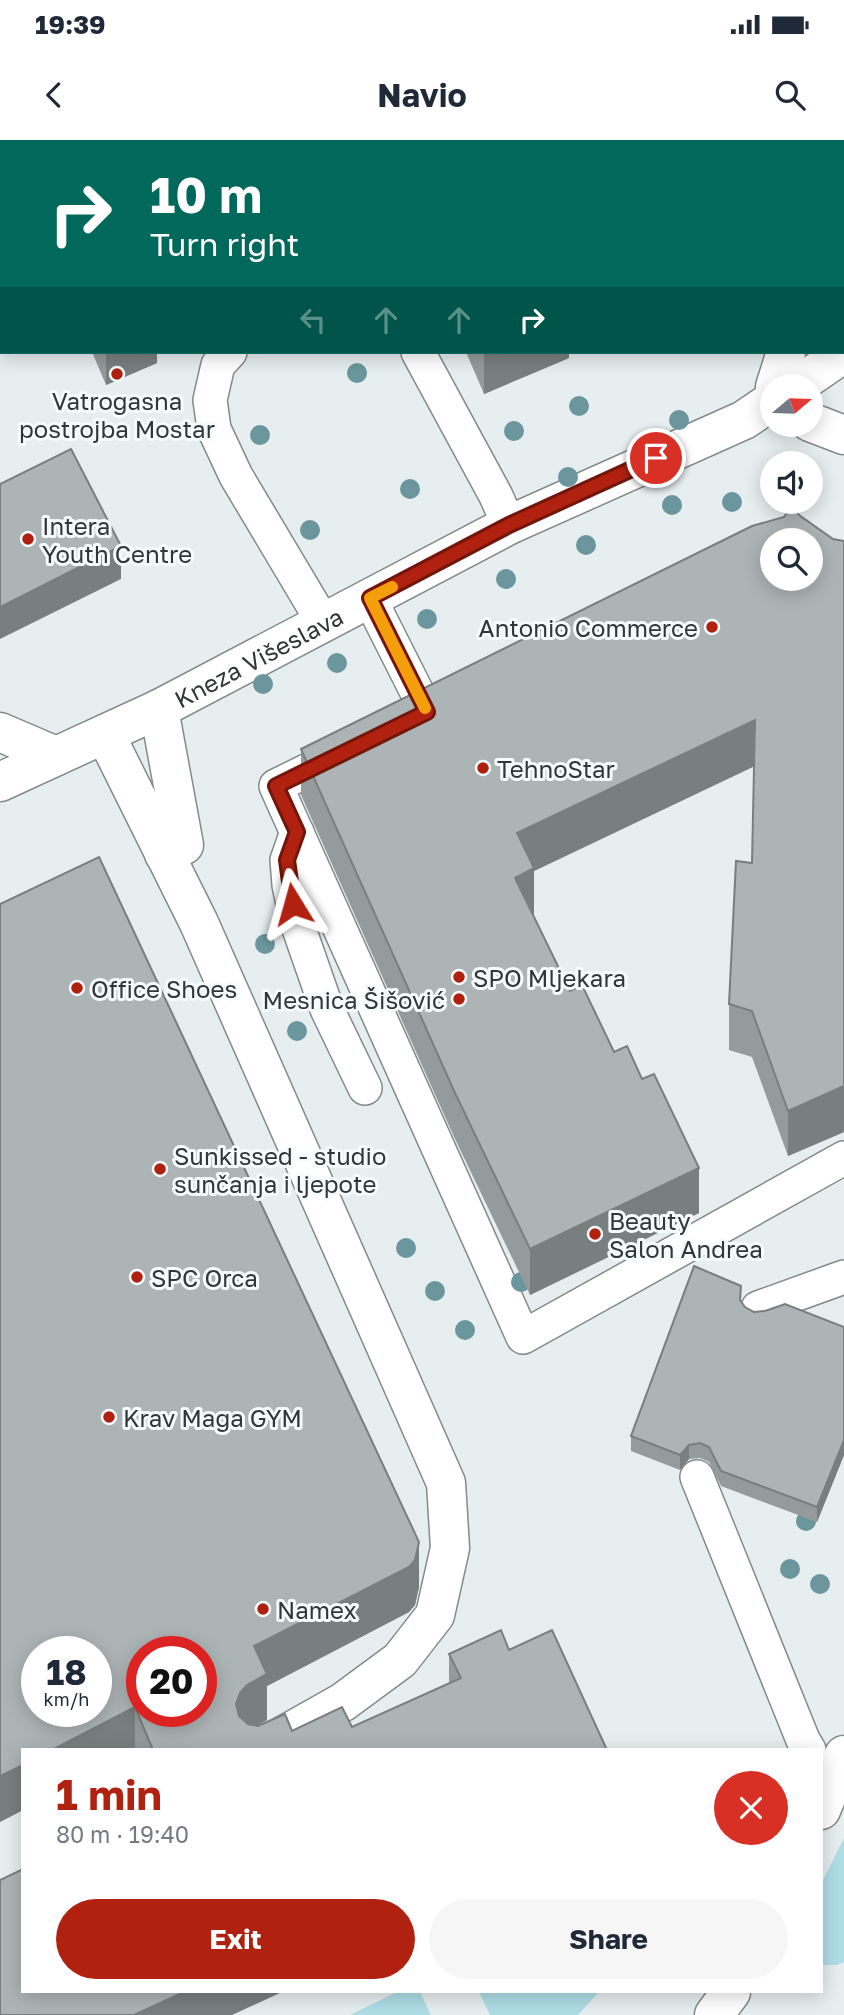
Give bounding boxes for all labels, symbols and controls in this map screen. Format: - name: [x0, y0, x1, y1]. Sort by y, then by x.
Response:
- text: 19:39: [35, 9, 106, 40]
- icon: back: [35, 76, 73, 114]
- text: Navio: [377, 76, 467, 114]
- icon: search: [771, 76, 809, 114]
- text: 10 m: [150, 165, 262, 224]
- icon: right: [35, 168, 126, 259]
- text: Turn right: [150, 225, 299, 263]
- icon: left: [294, 301, 332, 339]
- icon: ahead: [367, 301, 405, 339]
- icon: ahead: [440, 301, 478, 339]
- icon: right: [513, 301, 551, 339]
- marker: Vatrogasna postrojba Mostar: [109, 366, 125, 382]
- north arrow: [760, 374, 822, 438]
- map controls: [760, 374, 823, 591]
- place label: Vatrogasna postrojba Mostar: [19, 386, 215, 443]
- pin: [626, 428, 686, 488]
- icon: arrive: [637, 439, 675, 477]
- button: sound: [760, 451, 823, 514]
- place label: Intera Youth Centre: [42, 511, 192, 568]
- button: search: [760, 528, 823, 591]
- marker: Intera Youth Centre: [20, 531, 36, 547]
- street label: Kneza Višeslava: [169, 601, 347, 713]
- place label: Antonio Commerce: [479, 613, 698, 642]
- marker: Antonio Commerce: [704, 619, 720, 635]
- place label: TehnoStar: [497, 754, 615, 783]
- marker: TehnoStar: [475, 760, 491, 776]
- position arrow: [256, 867, 330, 941]
- place label: SPO Mljekara: [473, 963, 626, 992]
- marker: SPO Mljekara: [451, 969, 467, 985]
- place label: Office Shoes: [91, 974, 237, 1003]
- marker: Office Shoes: [69, 980, 85, 996]
- place label: Mesnica Šišović: [263, 985, 445, 1014]
- marker: Mesnica Šišović: [451, 991, 467, 1007]
- place label: Sunkissed - studio sunčanja i ljepote: [174, 1141, 386, 1198]
- marker: Sunkissed - studio sunčanja i ljepote: [152, 1161, 168, 1177]
- place label: Beauty Salon Andrea: [609, 1206, 763, 1263]
- marker: Beauty Salon Andrea: [587, 1226, 603, 1242]
- place label: SPC Orca: [151, 1263, 258, 1292]
- marker: SPC Orca: [129, 1269, 145, 1285]
- place label: Krav Maga GYM: [123, 1403, 302, 1432]
- marker: Krav Maga GYM: [101, 1409, 117, 1425]
- place label: Namex: [277, 1595, 357, 1624]
- marker: Namex: [255, 1601, 271, 1617]
- speed limit sign: 20: [126, 1636, 217, 1727]
- text: 18: [46, 1651, 87, 1693]
- text: km/h: [44, 1688, 89, 1710]
- text: 1 min: [56, 1769, 162, 1819]
- button: close: [714, 1771, 788, 1845]
- text: 80 m · 19:40: [56, 1820, 189, 1848]
- button: Exit: [56, 1899, 415, 1979]
- button: Share: [429, 1899, 788, 1979]

